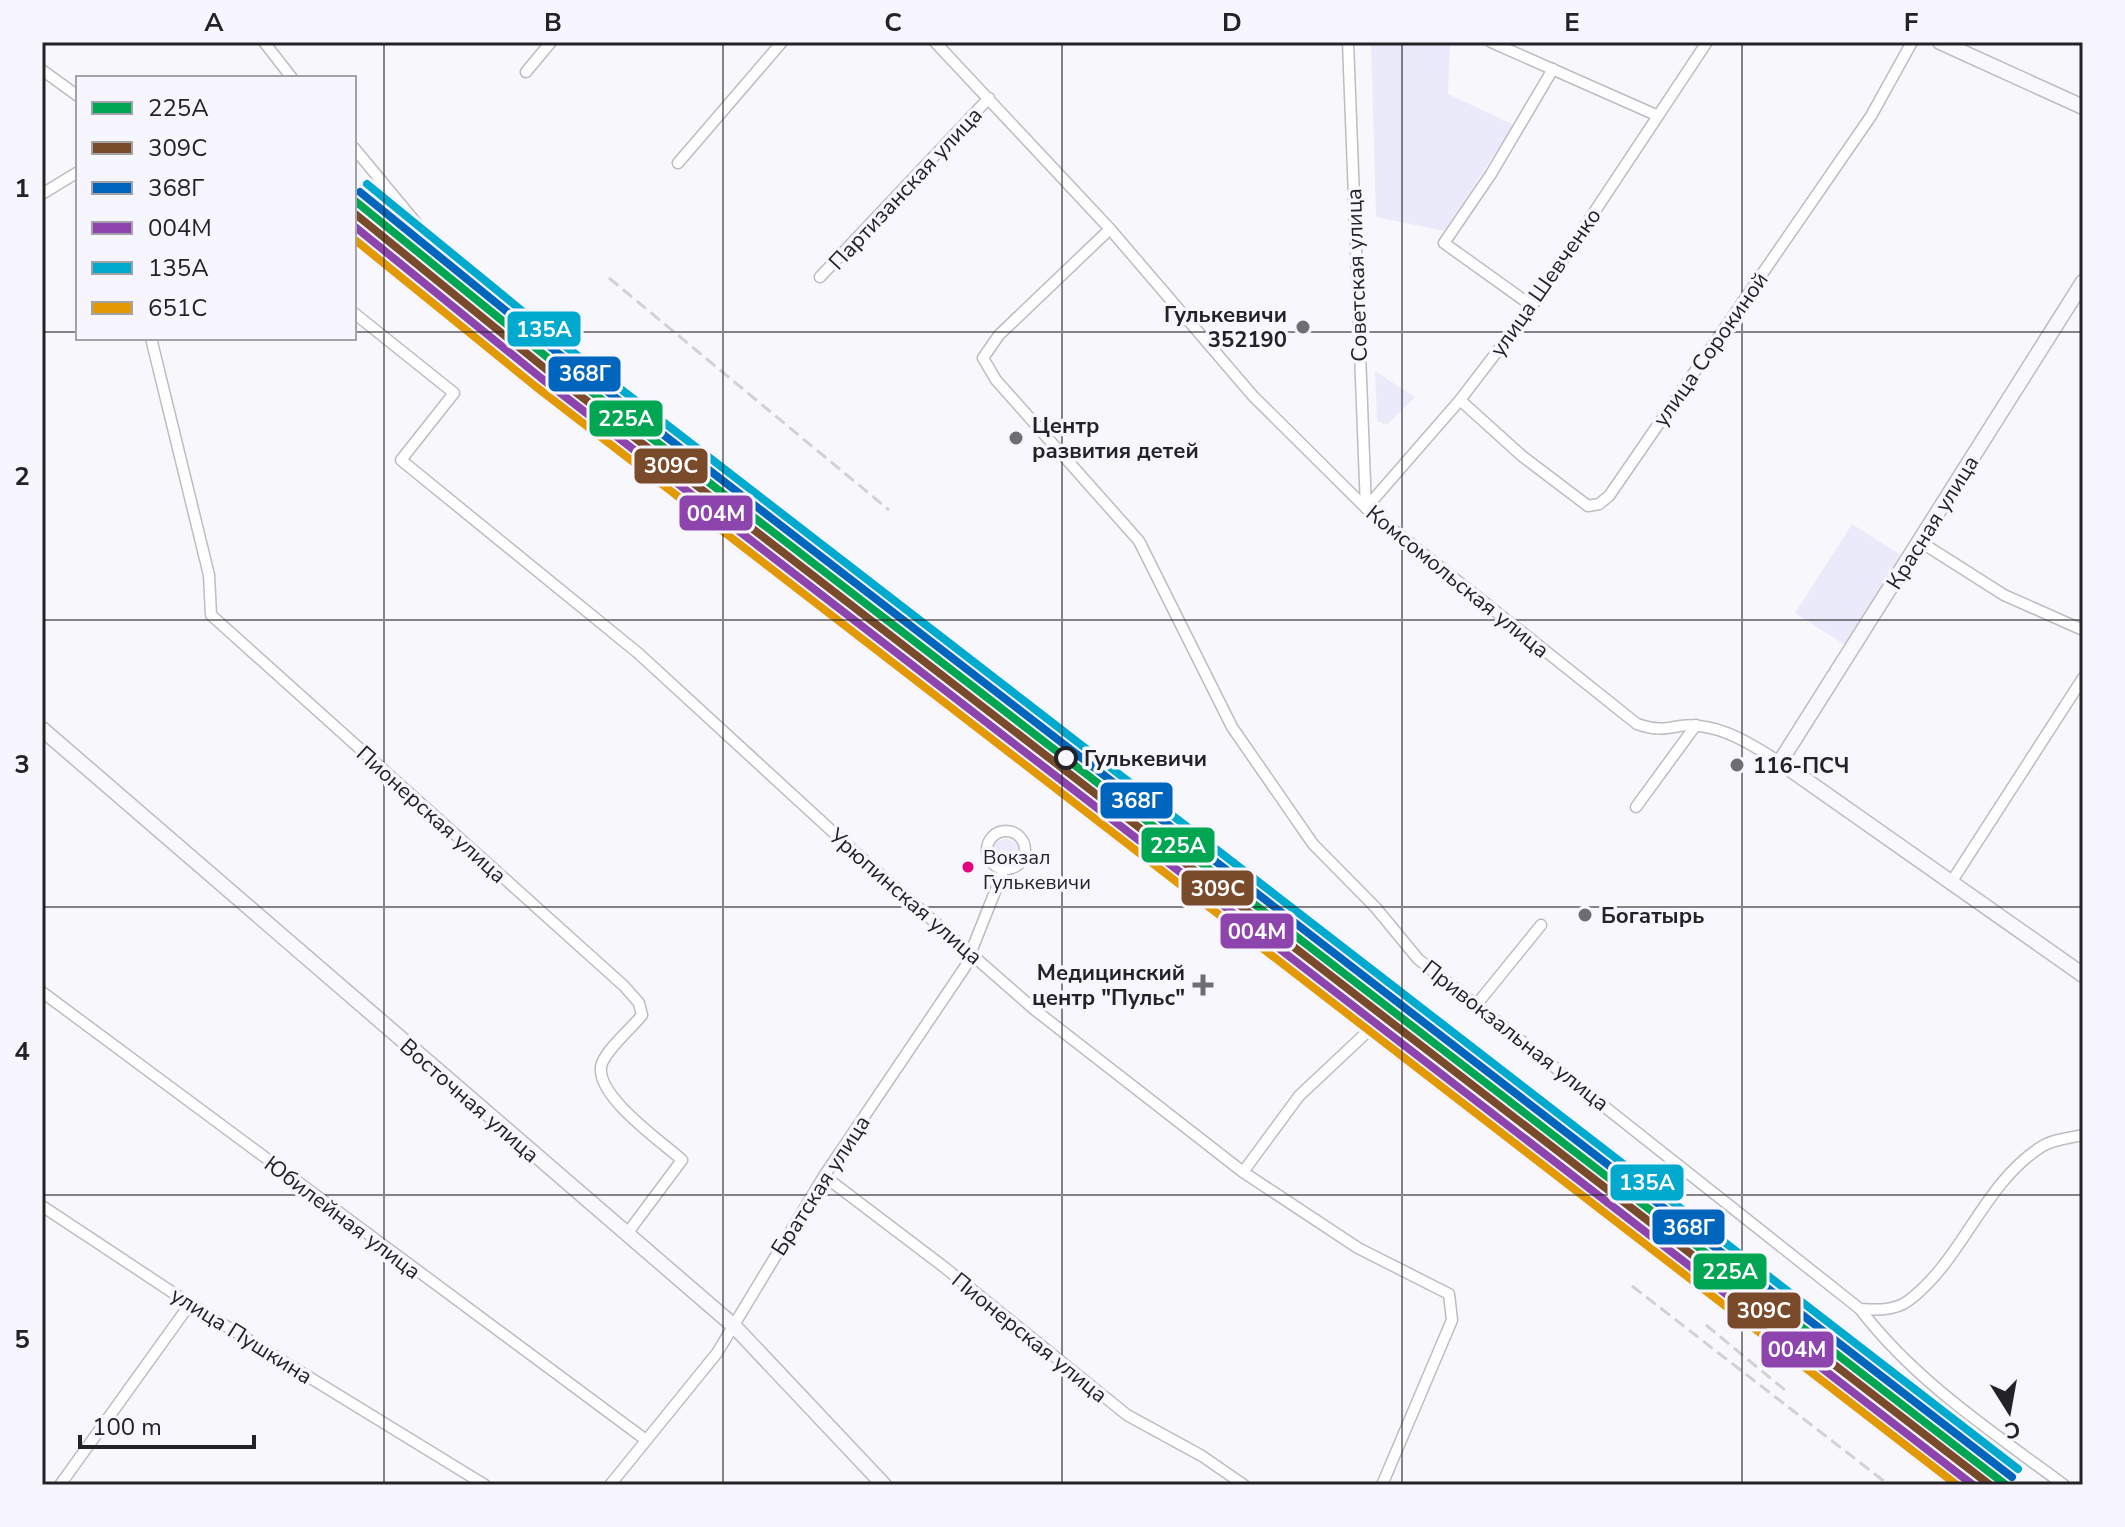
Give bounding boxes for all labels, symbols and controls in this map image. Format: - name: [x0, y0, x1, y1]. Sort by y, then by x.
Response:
- text: A: [204, 5, 224, 40]
- text: B: [544, 5, 562, 40]
- text: C: [884, 5, 902, 40]
- text: D: [1222, 5, 1242, 40]
- text: E: [1564, 5, 1580, 40]
- text: F: [1904, 5, 1918, 40]
- legend: [76, 76, 356, 340]
- text: 225А: [148, 92, 209, 124]
- street label: Партизанская улица: [822, 101, 989, 277]
- text: 309С: [148, 132, 207, 164]
- text: 1: [14, 171, 30, 206]
- text: 368Г: [148, 172, 204, 204]
- street label: Советская улица: [1339, 188, 1375, 362]
- street label: улица Шевченко: [1483, 202, 1608, 363]
- text: 004М: [148, 212, 212, 244]
- text: 135А: [148, 252, 209, 284]
- street label: улица Сорокиной: [1646, 266, 1775, 433]
- text: 651С: [148, 292, 207, 324]
- place label: Гулькевичи 352190: [1164, 300, 1287, 355]
- line badge: 135А: [506, 310, 582, 348]
- text: 135А: [516, 315, 573, 345]
- marker: Гулькевичи 352190: [1294, 318, 1312, 336]
- line badge: 368Г: [547, 355, 622, 393]
- text: 368Г: [559, 359, 611, 389]
- line badge: 225А: [588, 399, 664, 438]
- text: 225А: [598, 404, 655, 434]
- place label: Центр развития детей: [1032, 411, 1199, 466]
- marker: Центр развития детей: [1007, 429, 1025, 447]
- line badge: 309С: [633, 447, 709, 485]
- street label: Красная улица: [1880, 450, 1986, 595]
- text: 309С: [644, 451, 698, 481]
- text: 2: [14, 459, 30, 494]
- line badge: 004М: [678, 494, 754, 532]
- street label: Комсомольская улица: [1359, 498, 1555, 665]
- text: 004М: [687, 499, 745, 529]
- street label: Пионерская улица: [350, 739, 513, 890]
- place label: Гулькевичи: [1084, 744, 1207, 774]
- text: 3: [14, 747, 30, 782]
- marker: Гулькевичи: [1055, 747, 1077, 769]
- place label: 116-ПСЧ: [1753, 751, 1849, 781]
- marker: 116-ПСЧ: [1728, 756, 1746, 774]
- line badge: 368Г: [1099, 781, 1174, 820]
- text: 368Г: [1111, 786, 1163, 816]
- street label: Урюпинская улица: [821, 821, 989, 972]
- line badge: 225А: [1140, 826, 1216, 864]
- text: 225А: [1150, 831, 1207, 861]
- place label: Вокзал Гулькевичи: [983, 844, 1091, 896]
- marker: Вокзал Гулькевичи: [960, 859, 976, 875]
- line badge: 309С: [1180, 869, 1255, 907]
- text: 309С: [1191, 874, 1245, 904]
- place label: Богатырь: [1601, 901, 1704, 931]
- marker: Богатырь: [1576, 906, 1594, 924]
- line badge: 004М: [1219, 912, 1295, 950]
- text: 004М: [1228, 917, 1286, 947]
- street label: Привокзальная улица: [1416, 953, 1615, 1118]
- place label: Медицинский центр "Пульс": [1032, 958, 1185, 1013]
- marker: Медицинский центр "Пульс": [1192, 974, 1214, 996]
- street label: Восточная улица: [393, 1032, 545, 1170]
- text: 4: [14, 1034, 30, 1069]
- street label: Братская улица: [764, 1110, 877, 1262]
- street label: Юбилейная улица: [258, 1149, 427, 1287]
- line badge: 135А: [1609, 1163, 1685, 1202]
- text: 135А: [1619, 1168, 1676, 1198]
- line badge: 368Г: [1651, 1208, 1726, 1246]
- text: 368Г: [1663, 1213, 1715, 1243]
- line badge: 225А: [1692, 1252, 1768, 1291]
- text: 225А: [1702, 1257, 1759, 1287]
- street label: Пионерская улица: [945, 1266, 1114, 1410]
- street label: улица Пушкина: [165, 1280, 318, 1391]
- line badge: 309С: [1726, 1291, 1802, 1330]
- text: 309С: [1737, 1296, 1791, 1326]
- text: 5: [14, 1322, 30, 1357]
- line badge: 004М: [1760, 1330, 1835, 1369]
- text: 004М: [1768, 1335, 1826, 1365]
- north arrow: [1969, 1371, 2049, 1451]
- scale bar: [80, 1399, 254, 1449]
- text: 100 m: [92, 1411, 162, 1443]
- text: С: [2002, 1413, 2023, 1446]

